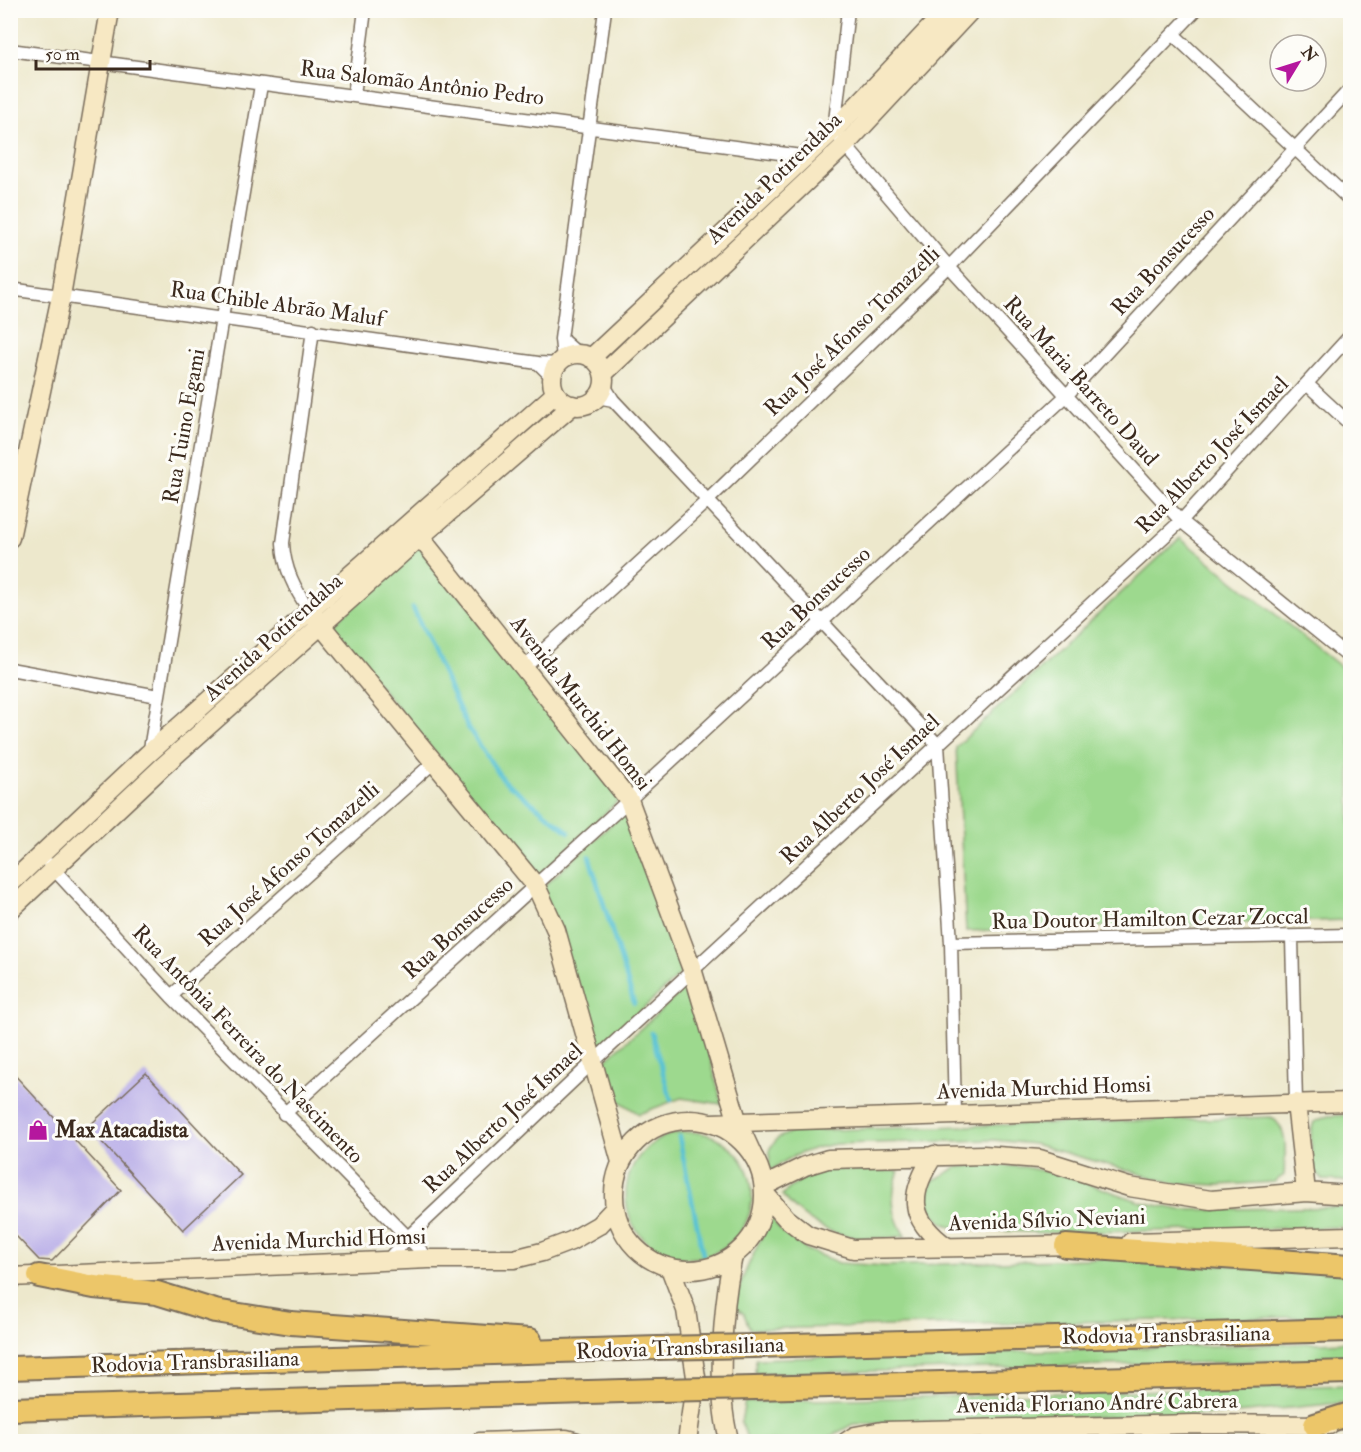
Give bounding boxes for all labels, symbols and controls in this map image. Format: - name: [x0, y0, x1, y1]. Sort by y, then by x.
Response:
- scale bar: [36, 33, 150, 71]
- north arrow: [1268, 33, 1328, 93]
- text: N: [1296, 42, 1322, 67]
- text: 50 m: [45, 43, 80, 66]
- street label: Rua Salomão Antônio Pedro: [298, 54, 546, 112]
- street label: Avenida Potirendaba: [700, 106, 848, 250]
- street label: Rua Bonsucesso: [1105, 200, 1221, 322]
- street label: Rua José Afonso Tomazelli: [758, 240, 946, 422]
- street label: Rua Chible Abrão Maluf: [168, 275, 388, 333]
- street label: Rua Maria Barreto Daud: [997, 290, 1165, 472]
- street label: Rua Tuino Egami: [157, 346, 211, 506]
- street label: Rua Alberto José Ismael: [1130, 370, 1295, 540]
- street label: Rua Bonsucesso: [755, 540, 877, 656]
- street label: Avenida Potirendaba: [197, 567, 349, 708]
- street label: Avenida Murchid Homsi: [503, 609, 658, 796]
- street label: Rua Alberto José Ismael: [774, 707, 946, 870]
- street label: Rua José Afonso Tomazelli: [193, 775, 385, 953]
- street label: Rua Bonsucesso: [397, 871, 519, 985]
- street label: Rua Doutor Hamilton Cezar Zoccal: [991, 902, 1309, 936]
- street label: Rua Antônia Ferreira do Nascimento: [126, 919, 370, 1169]
- street label: Rua Alberto José Ismael: [417, 1036, 589, 1199]
- street label: Avenida Murchid Homsi: [935, 1070, 1152, 1106]
- place label: Max Atacadista: [54, 1116, 189, 1144]
- shop icon: Max Atacadista: [26, 1118, 50, 1142]
- street label: Avenida Sílvio Neviani: [947, 1203, 1146, 1237]
- street label: Avenida Murchid Homsi: [210, 1222, 427, 1258]
- street label: Rodovia Transbrasiliana: [1061, 1319, 1272, 1351]
- street label: Rodovia Transbrasiliana: [575, 1330, 786, 1366]
- street label: Rodovia Transbrasiliana: [90, 1344, 301, 1380]
- street label: Avenida Floriano André Cabrera: [955, 1387, 1239, 1419]

